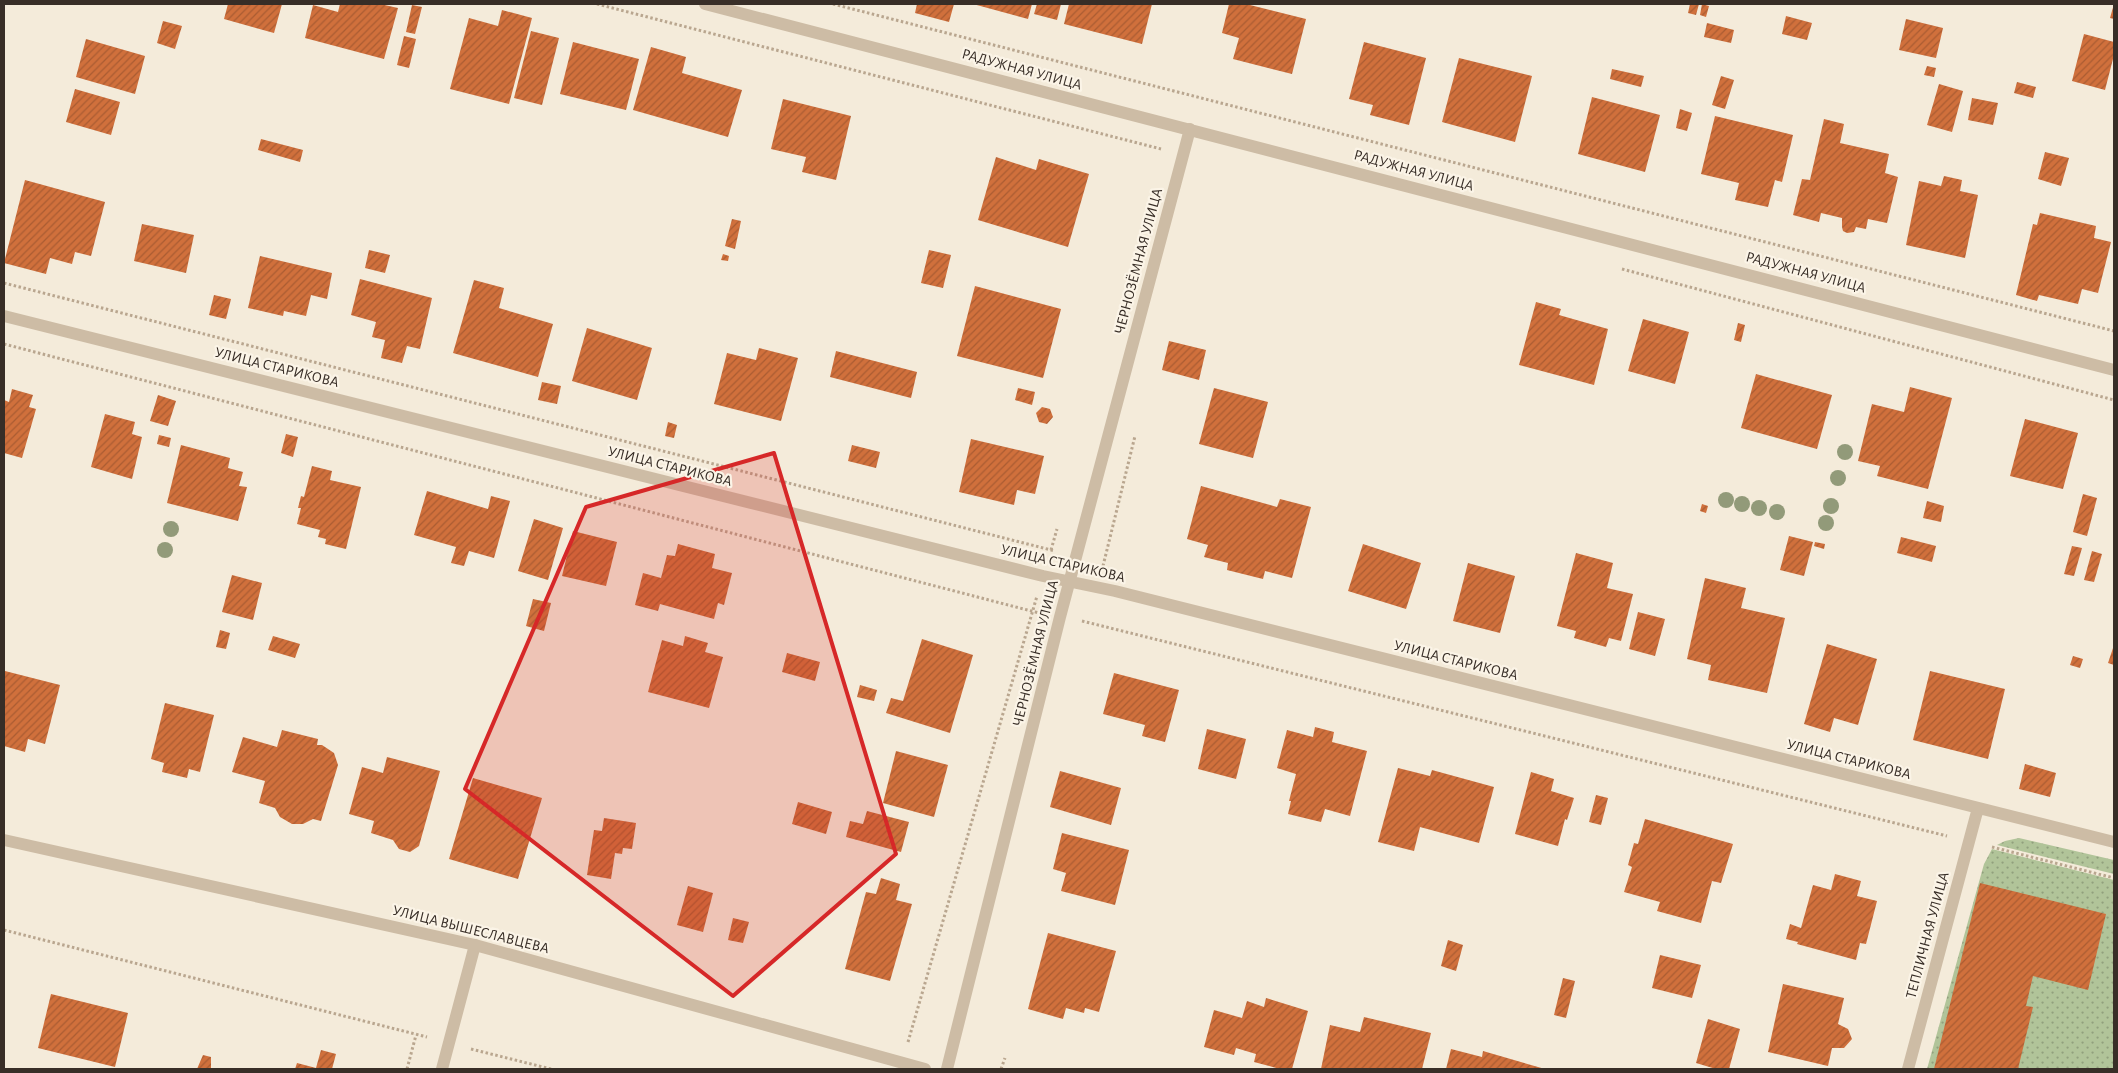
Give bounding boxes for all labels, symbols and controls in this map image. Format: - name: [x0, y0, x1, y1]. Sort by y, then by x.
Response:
- street label: РАДУЖНАЯ УЛИЦА: [960, 46, 1084, 93]
- street label: РАДУЖНАЯ УЛИЦА: [1352, 147, 1476, 194]
- street label: ЧЕРНОЗЁМНАЯ УЛИЦА: [1111, 186, 1165, 336]
- street label: РАДУЖНАЯ УЛИЦА: [1744, 249, 1868, 296]
- street label: УЛИЦА СТАРИКОВА: [213, 345, 341, 390]
- street label: УЛИЦА СТАРИКОВА: [606, 444, 734, 489]
- street label: УЛИЦА СТАРИКОВА: [999, 542, 1127, 585]
- street label: ЧЕРНОЗЁМНАЯ УЛИЦА: [1009, 578, 1061, 728]
- street label: УЛИЦА СТАРИКОВА: [1392, 638, 1520, 683]
- street label: УЛИЦА СТАРИКОВА: [1785, 737, 1913, 782]
- street label: ТЕПЛИЧНАЯ УЛИЦА: [1903, 870, 1952, 1000]
- street label: УЛИЦА ВЫШЕСЛАВЦЕВА: [391, 903, 551, 956]

